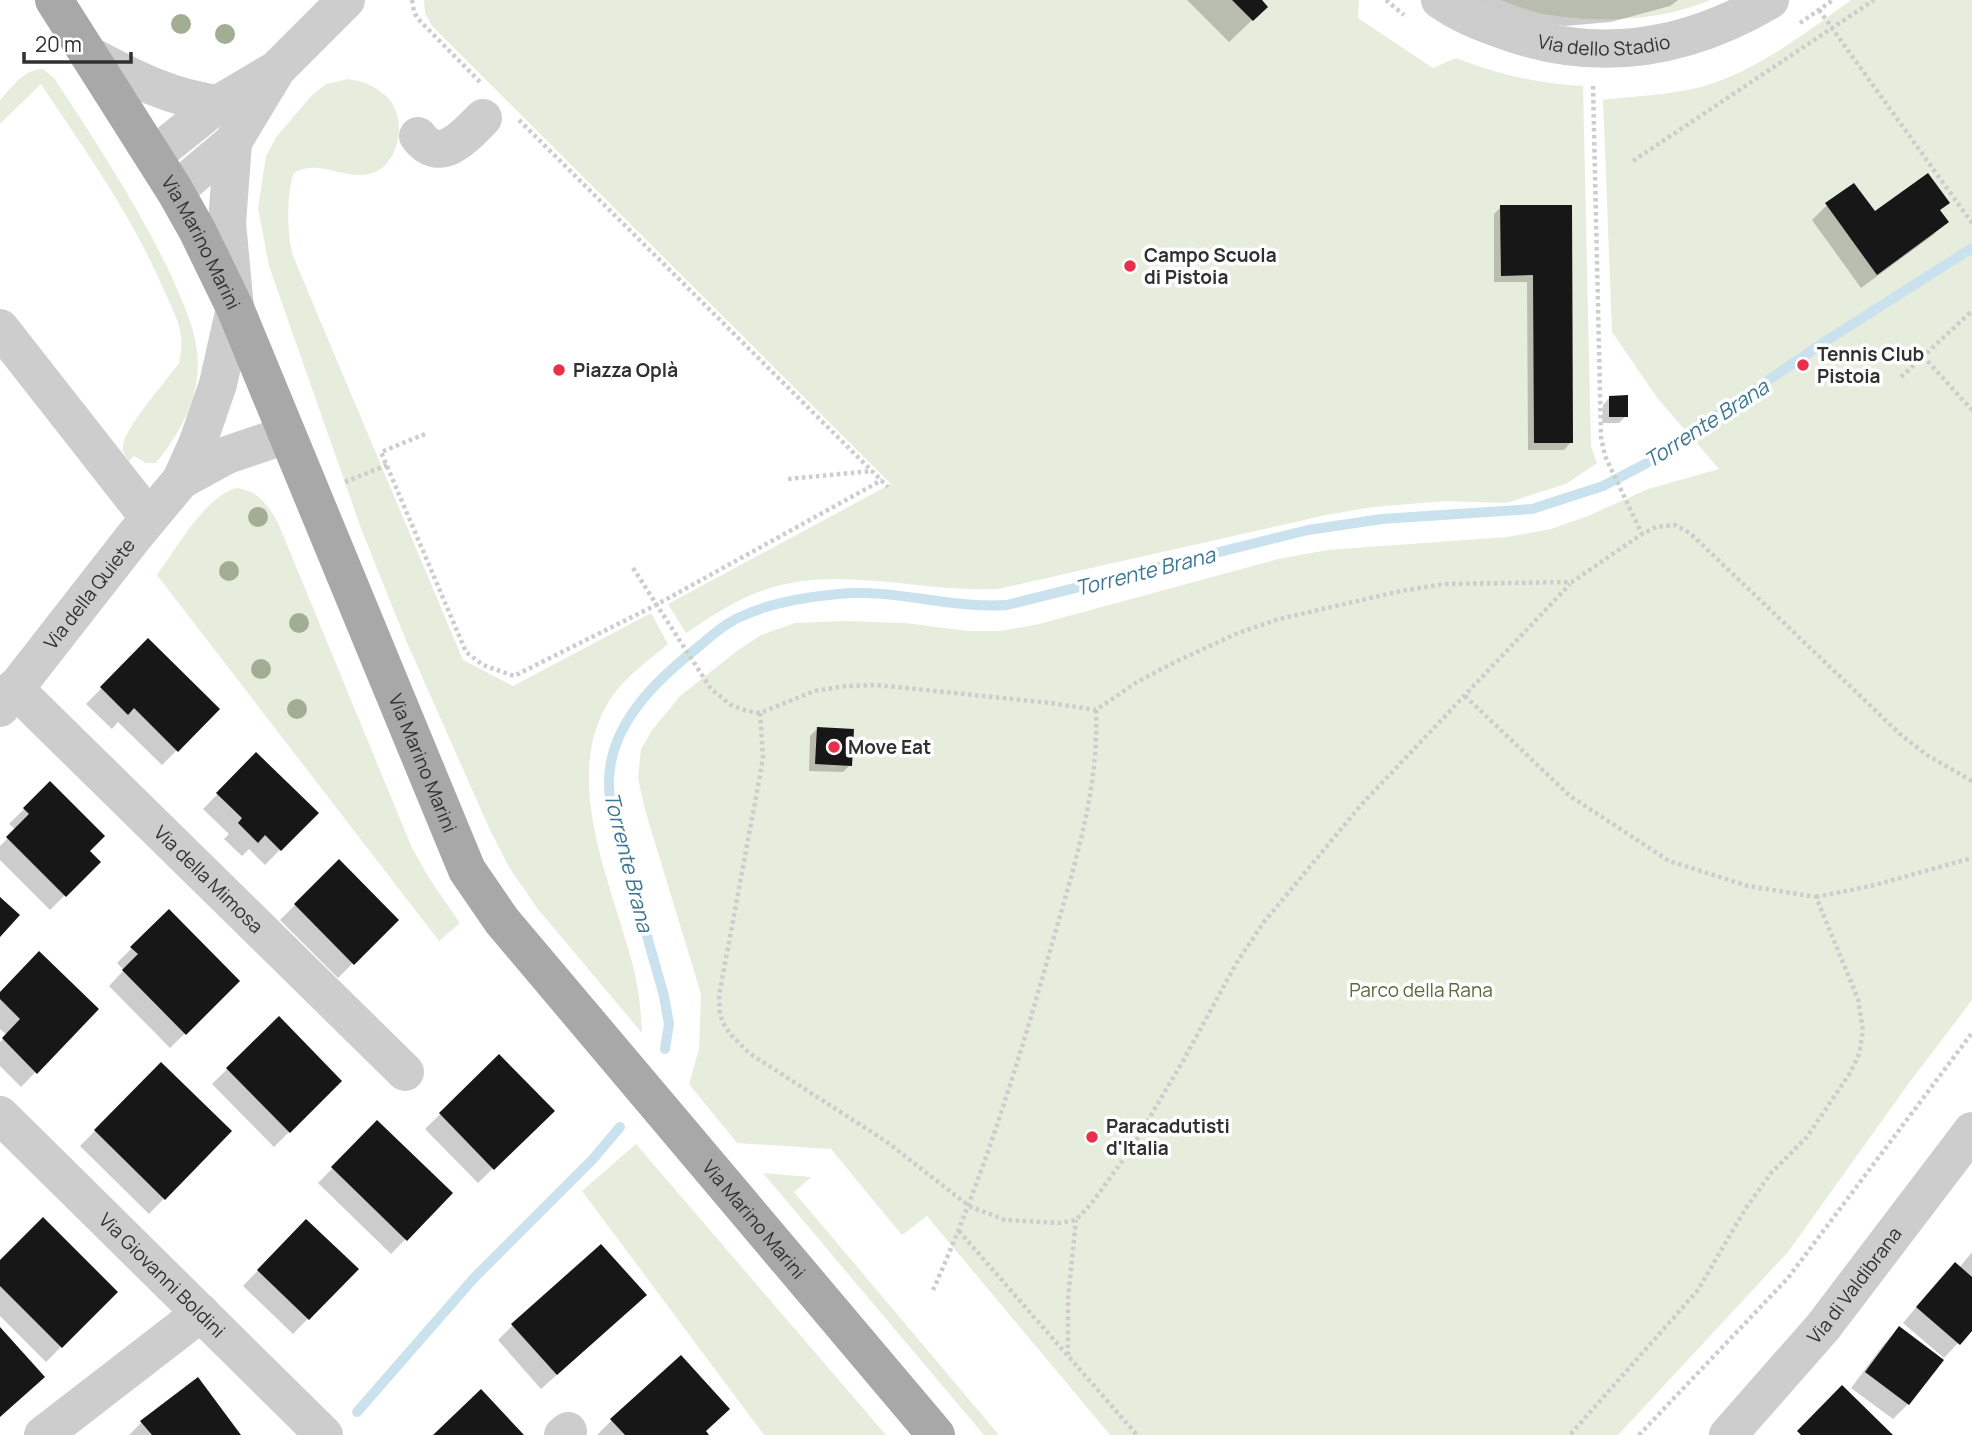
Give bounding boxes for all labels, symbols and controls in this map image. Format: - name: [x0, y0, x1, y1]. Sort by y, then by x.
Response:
- scale bar: [24, 21, 131, 65]
- street label: Via dello Stadio: [1535, 28, 1672, 62]
- text: 20 m: [35, 30, 82, 58]
- street label: Via Marino Marini: [156, 171, 247, 314]
- place label: Campo Scuola di Pistoia: [1144, 242, 1277, 290]
- marker: Campo Scuola di Pistoia: [1122, 258, 1138, 274]
- place label: Tennis Club Pistoia: [1817, 341, 1924, 389]
- place label: Piazza Oplà: [573, 357, 678, 383]
- marker: Tennis Club Pistoia: [1795, 357, 1811, 373]
- marker: Piazza Oplà: [551, 362, 567, 378]
- water label: Torrente Brana: [1638, 372, 1775, 474]
- street label: Via della Quiete: [38, 533, 141, 655]
- water label: Torrente Brana: [1072, 540, 1219, 602]
- street label: Via Marino Marini: [383, 690, 463, 836]
- place label: Move Eat: [848, 734, 931, 760]
- marker: Move Eat: [826, 739, 842, 755]
- water label: Torrente Brana: [598, 789, 660, 936]
- street label: Via della Mimosa: [148, 820, 269, 939]
- park label: Parco della Rana: [1349, 977, 1493, 1003]
- place label: Paracadutisti d'Italia: [1106, 1113, 1230, 1161]
- marker: Paracadutisti d'Italia: [1084, 1129, 1100, 1145]
- street label: Via Marino Marini: [696, 1155, 811, 1284]
- street label: Via Giovanni Boldini: [93, 1207, 231, 1343]
- street label: Via di Valdibrana: [1801, 1222, 1908, 1349]

